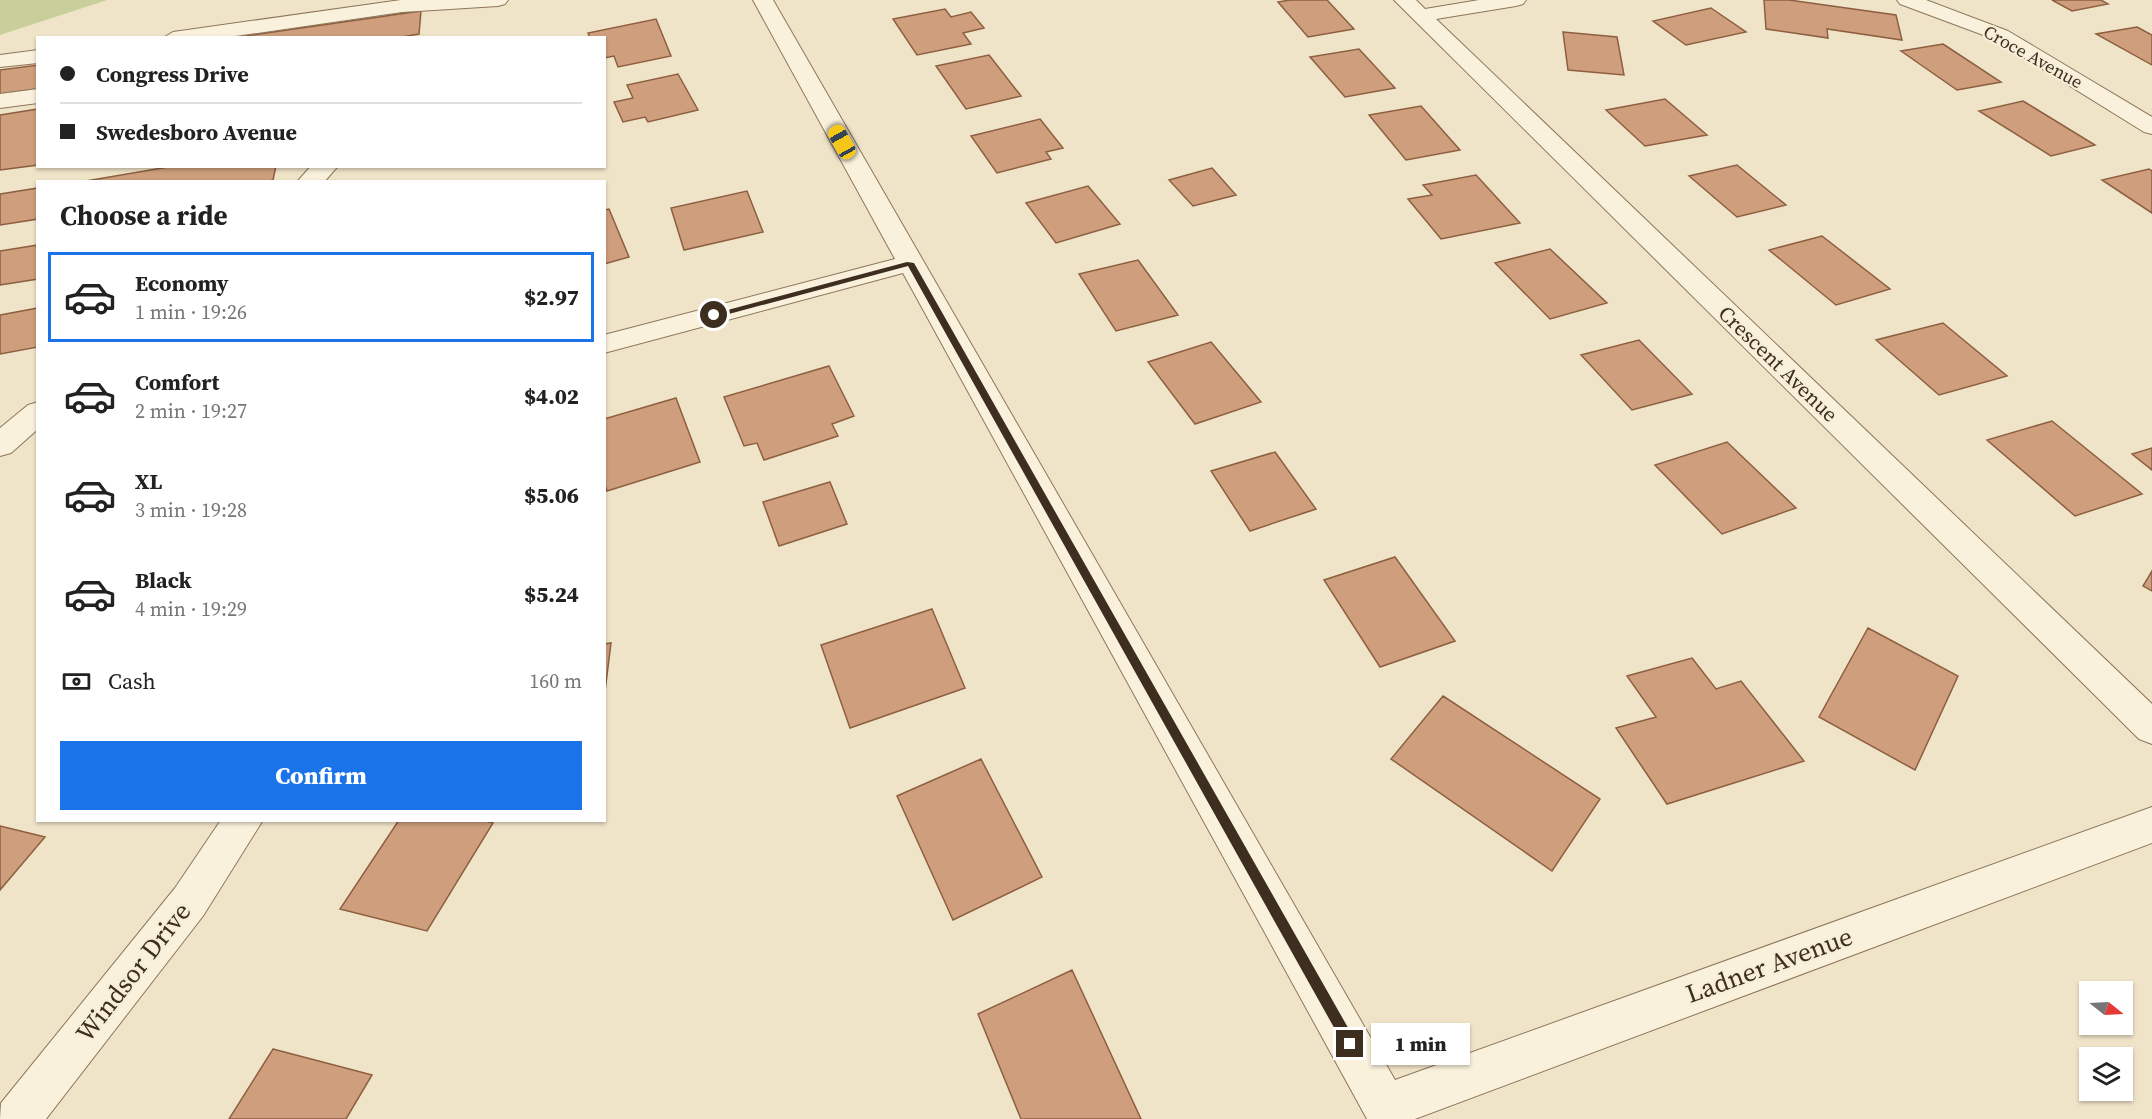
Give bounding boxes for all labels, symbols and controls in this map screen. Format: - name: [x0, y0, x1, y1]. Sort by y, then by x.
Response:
- street label: Croce Avenue: [1979, 19, 2087, 94]
- text: Congress Drive: [96, 59, 249, 89]
- text: Swedesboro Avenue: [96, 117, 297, 147]
- car: [825, 122, 859, 162]
- text: Choose a ride: [60, 197, 228, 234]
- text: Economy: [135, 268, 229, 298]
- icon: car: [63, 270, 117, 324]
- text: $2.97: [524, 282, 579, 312]
- text: 1 min · 19:26: [135, 298, 247, 326]
- street label: Crescent Avenue: [1712, 299, 1845, 428]
- route start: [700, 301, 727, 328]
- text: Comfort: [135, 367, 219, 397]
- icon: car: [63, 369, 117, 423]
- text: $4.02: [524, 381, 579, 411]
- text: 2 min · 19:27: [135, 397, 247, 425]
- text: XL: [135, 466, 162, 496]
- icon: car: [63, 468, 117, 522]
- text: $5.06: [524, 480, 579, 510]
- text: 3 min · 19:28: [135, 496, 247, 524]
- text: Black: [135, 565, 192, 595]
- icon: car: [63, 567, 117, 621]
- text: $5.24: [524, 579, 579, 609]
- text: 4 min · 19:29: [135, 595, 247, 623]
- icon: cash: [60, 665, 93, 698]
- text: Cash: [108, 666, 156, 696]
- text: 160 m: [529, 667, 582, 695]
- button: Confirm: [60, 741, 582, 810]
- street label: Windsor Drive: [67, 895, 199, 1049]
- street label: Ladner Avenue: [1681, 918, 1857, 1012]
- north arrow: [2079, 981, 2133, 1035]
- map controls: [2079, 981, 2133, 1101]
- callout: 1 min: [1371, 1023, 1470, 1065]
- route end: [1336, 1030, 1363, 1057]
- text: 1 min: [1394, 1030, 1447, 1058]
- button: layers: [2079, 1047, 2133, 1101]

